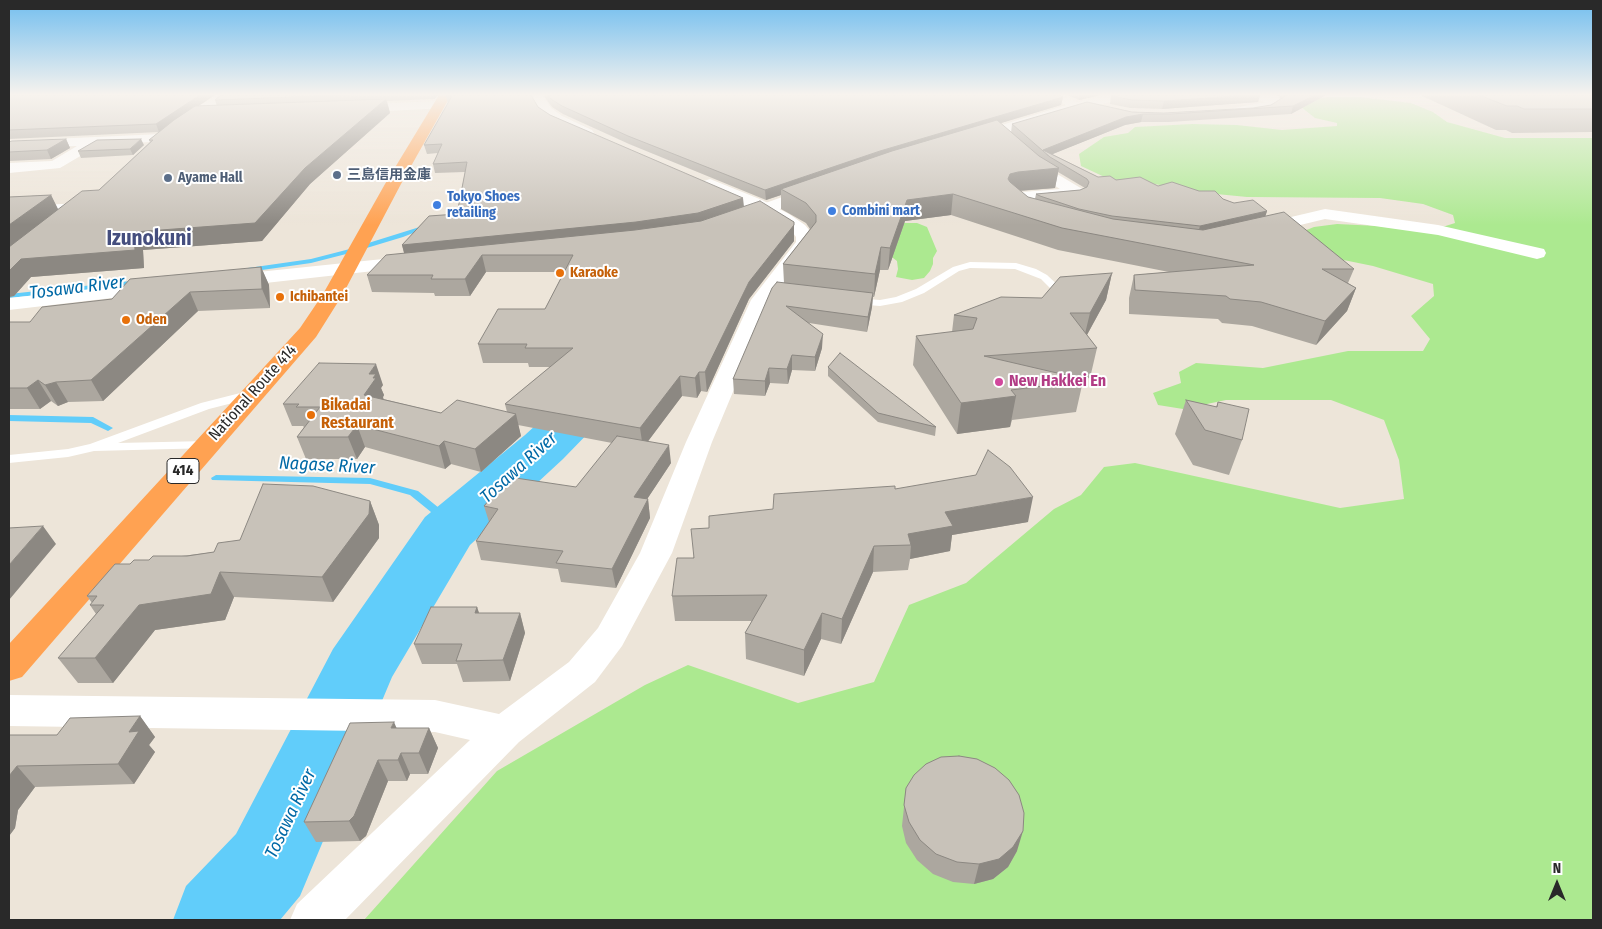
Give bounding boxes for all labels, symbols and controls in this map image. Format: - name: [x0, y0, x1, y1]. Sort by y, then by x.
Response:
- place label: 三島信用金庫: [347, 167, 431, 183]
- marker: 三島信用金庫: [331, 169, 343, 181]
- place label: Ayame Hall: [178, 170, 243, 186]
- marker: Ayame Hall: [162, 172, 174, 184]
- place label: Tokyo Shoes retailing: [447, 189, 520, 222]
- marker: Tokyo Shoes retailing: [431, 199, 443, 211]
- place label: Combini mart: [842, 203, 920, 219]
- marker: Combini mart: [826, 205, 838, 217]
- district label: Izunokuni: [106, 226, 192, 252]
- place label: Karaoke: [570, 265, 618, 281]
- marker: Karaoke: [554, 267, 566, 279]
- water label: Tosawa River: [28, 271, 126, 305]
- place label: Ichibantei: [290, 289, 348, 305]
- marker: Ichibantei: [274, 291, 286, 303]
- place label: Oden: [136, 312, 167, 328]
- marker: Oden: [120, 314, 132, 326]
- street label: National Route 414: [205, 341, 301, 445]
- place label: New Hakkei En: [1009, 372, 1106, 392]
- marker: New Hakkei En: [993, 376, 1005, 388]
- place label: Bikadai Restaurant: [321, 396, 394, 434]
- marker: Bikadai Restaurant: [305, 409, 317, 421]
- water label: Tosawa River: [476, 428, 562, 508]
- water label: Nagase River: [278, 453, 376, 479]
- road number: 414: [167, 458, 199, 484]
- water label: Tosawa River: [261, 766, 321, 862]
- north arrow: [1532, 859, 1582, 909]
- text: N: [1553, 860, 1561, 877]

